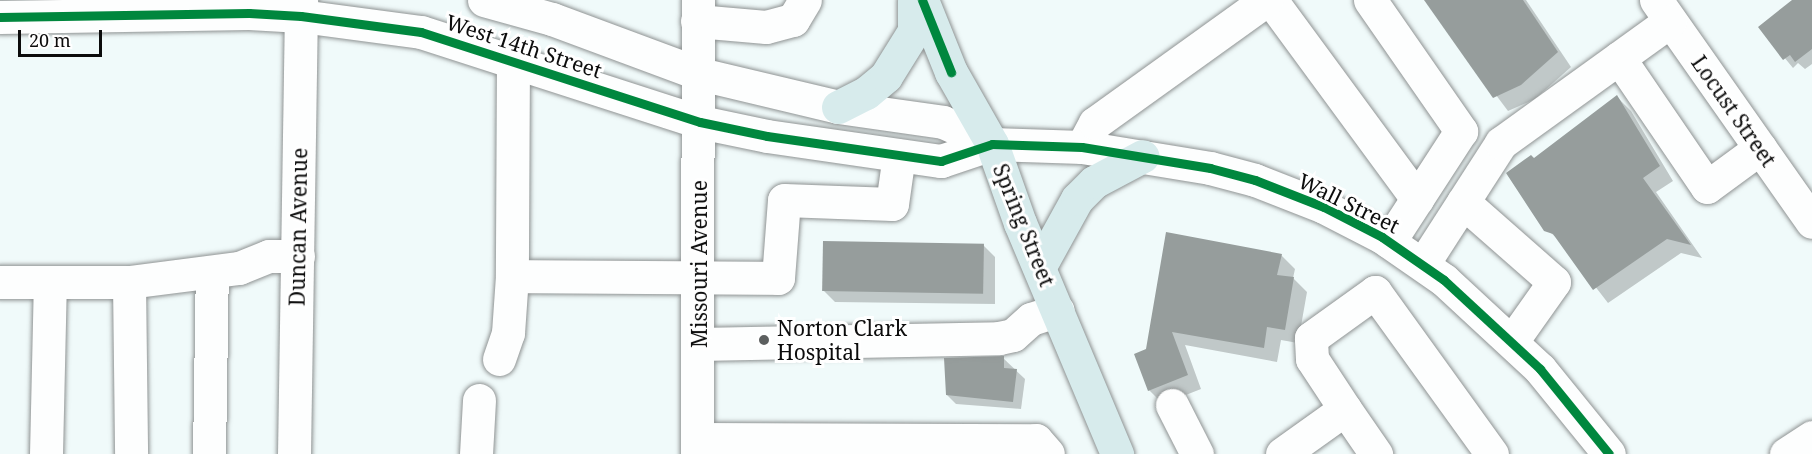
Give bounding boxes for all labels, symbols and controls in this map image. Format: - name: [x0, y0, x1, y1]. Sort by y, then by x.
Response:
- street label: West 14th Street: [443, 9, 605, 83]
- scale bar: [21, 18, 105, 56]
- text: 20 m: [29, 28, 71, 52]
- street label: Locust Street: [1686, 51, 1782, 171]
- street label: Duncan Avenue: [284, 148, 312, 306]
- street label: Spring Street: [988, 160, 1060, 290]
- street label: Wall Street: [1294, 168, 1404, 238]
- street label: Missouri Avenue: [686, 180, 712, 348]
- place label: Norton Clark Hospital: [777, 315, 907, 365]
- marker: Norton Clark Hospital: [755, 331, 773, 349]

